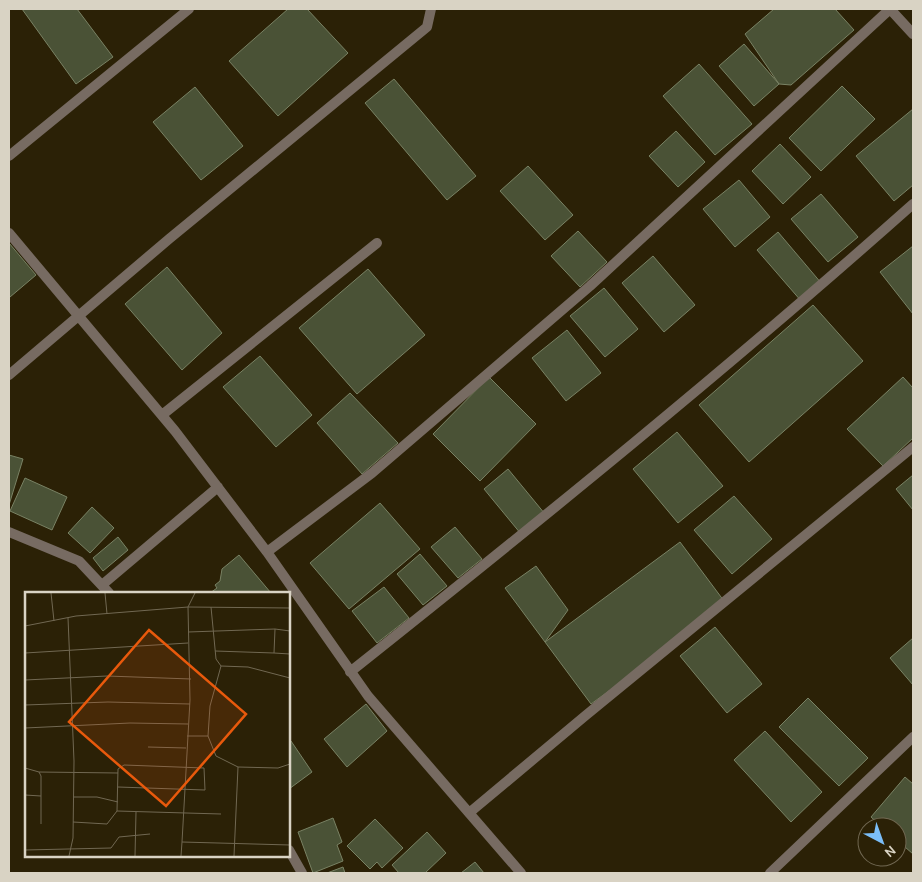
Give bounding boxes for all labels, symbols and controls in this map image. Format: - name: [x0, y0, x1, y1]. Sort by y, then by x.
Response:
- inset map: [25, 592, 290, 857]
- north arrow: [857, 817, 907, 867]
- text: N: [881, 842, 900, 861]

